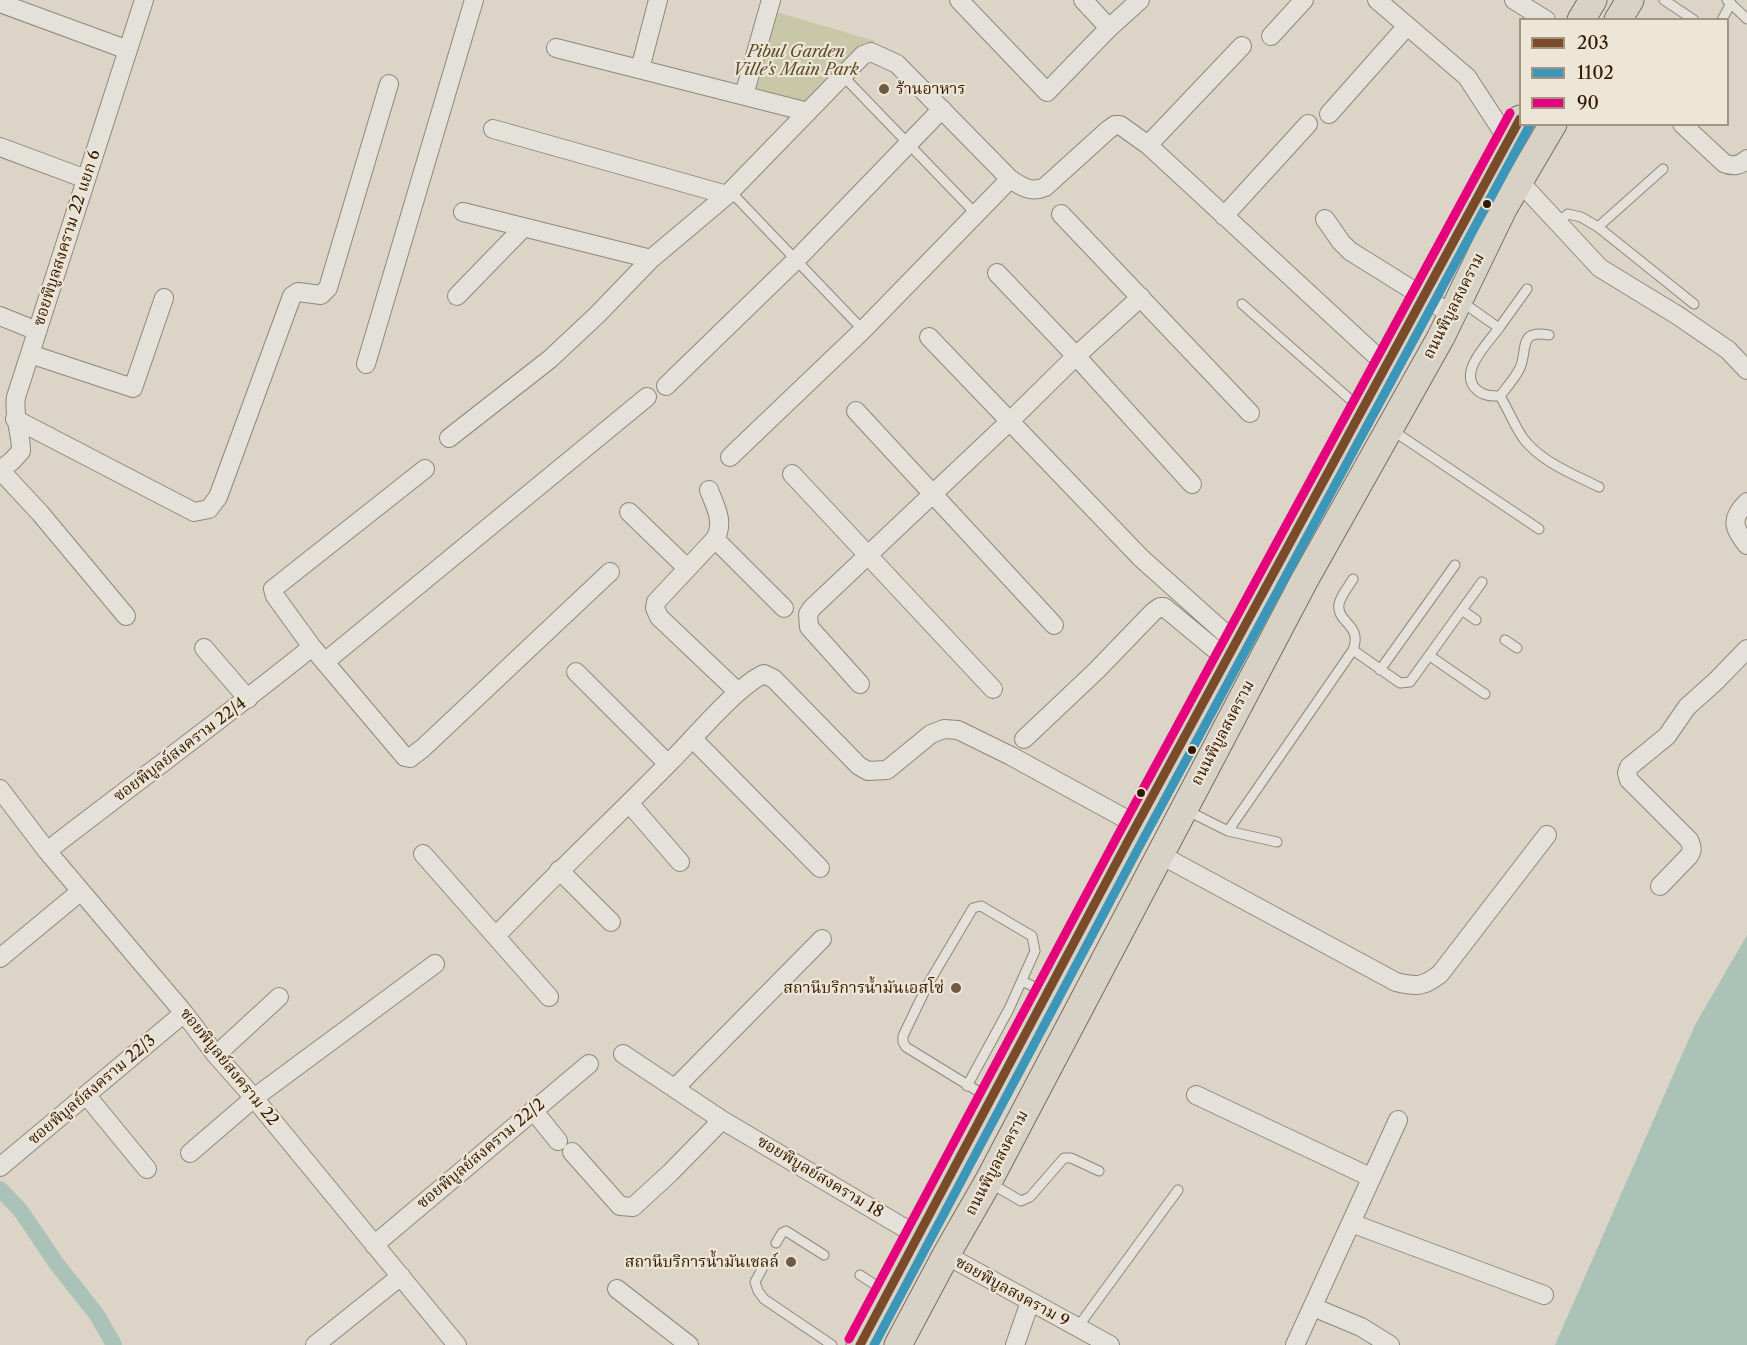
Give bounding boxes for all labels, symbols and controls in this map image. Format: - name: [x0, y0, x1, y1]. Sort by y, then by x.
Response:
- legend: [1519, 18, 1729, 126]
- text: 203: [1577, 32, 1609, 54]
- park label: Pibul Garden Ville's Main Park: [733, 42, 859, 80]
- text: 1102: [1577, 62, 1614, 84]
- place label: ร้านอาหาร: [896, 79, 965, 99]
- marker: ร้านอาหาร: [877, 82, 891, 96]
- text: 90: [1577, 92, 1599, 114]
- street label: ซอยพิบูลสงคราม 22 แยก 6: [29, 147, 105, 329]
- unlabelled marker: [1481, 198, 1493, 210]
- street label: ถนนพิบูลสงคราม: [1419, 250, 1489, 362]
- street label: ถนนพิบูลสงคราม: [1187, 677, 1259, 789]
- street label: ซอยพิบูลย์สงคราม 22/4: [110, 694, 250, 806]
- unlabelled marker: [1186, 744, 1198, 756]
- unlabelled marker: [1135, 787, 1147, 799]
- place label: สถานีบริการน้ำมันเอสโซ่: [783, 978, 944, 998]
- marker: สถานีบริการน้ำมันเอสโซ่: [949, 981, 963, 995]
- street label: ซอยพิบูลย์สงคราม 22: [176, 1004, 282, 1130]
- street label: ซอยพิบูลย์สงคราม 22/3: [24, 1031, 160, 1149]
- street label: ซอยพิบูลย์สงคราม 22/2: [413, 1095, 549, 1213]
- street label: ถนนพิบูลสงคราม: [961, 1107, 1033, 1219]
- street label: ซอยพิบูลย์สงคราม 18: [753, 1132, 887, 1222]
- place label: สถานีบริการน้ำมันเชลล์: [625, 1252, 779, 1272]
- street label: ซอยพิบูลสงคราม 9: [952, 1253, 1072, 1331]
- marker: สถานีบริการน้ำมันเชลล์: [784, 1255, 798, 1269]

